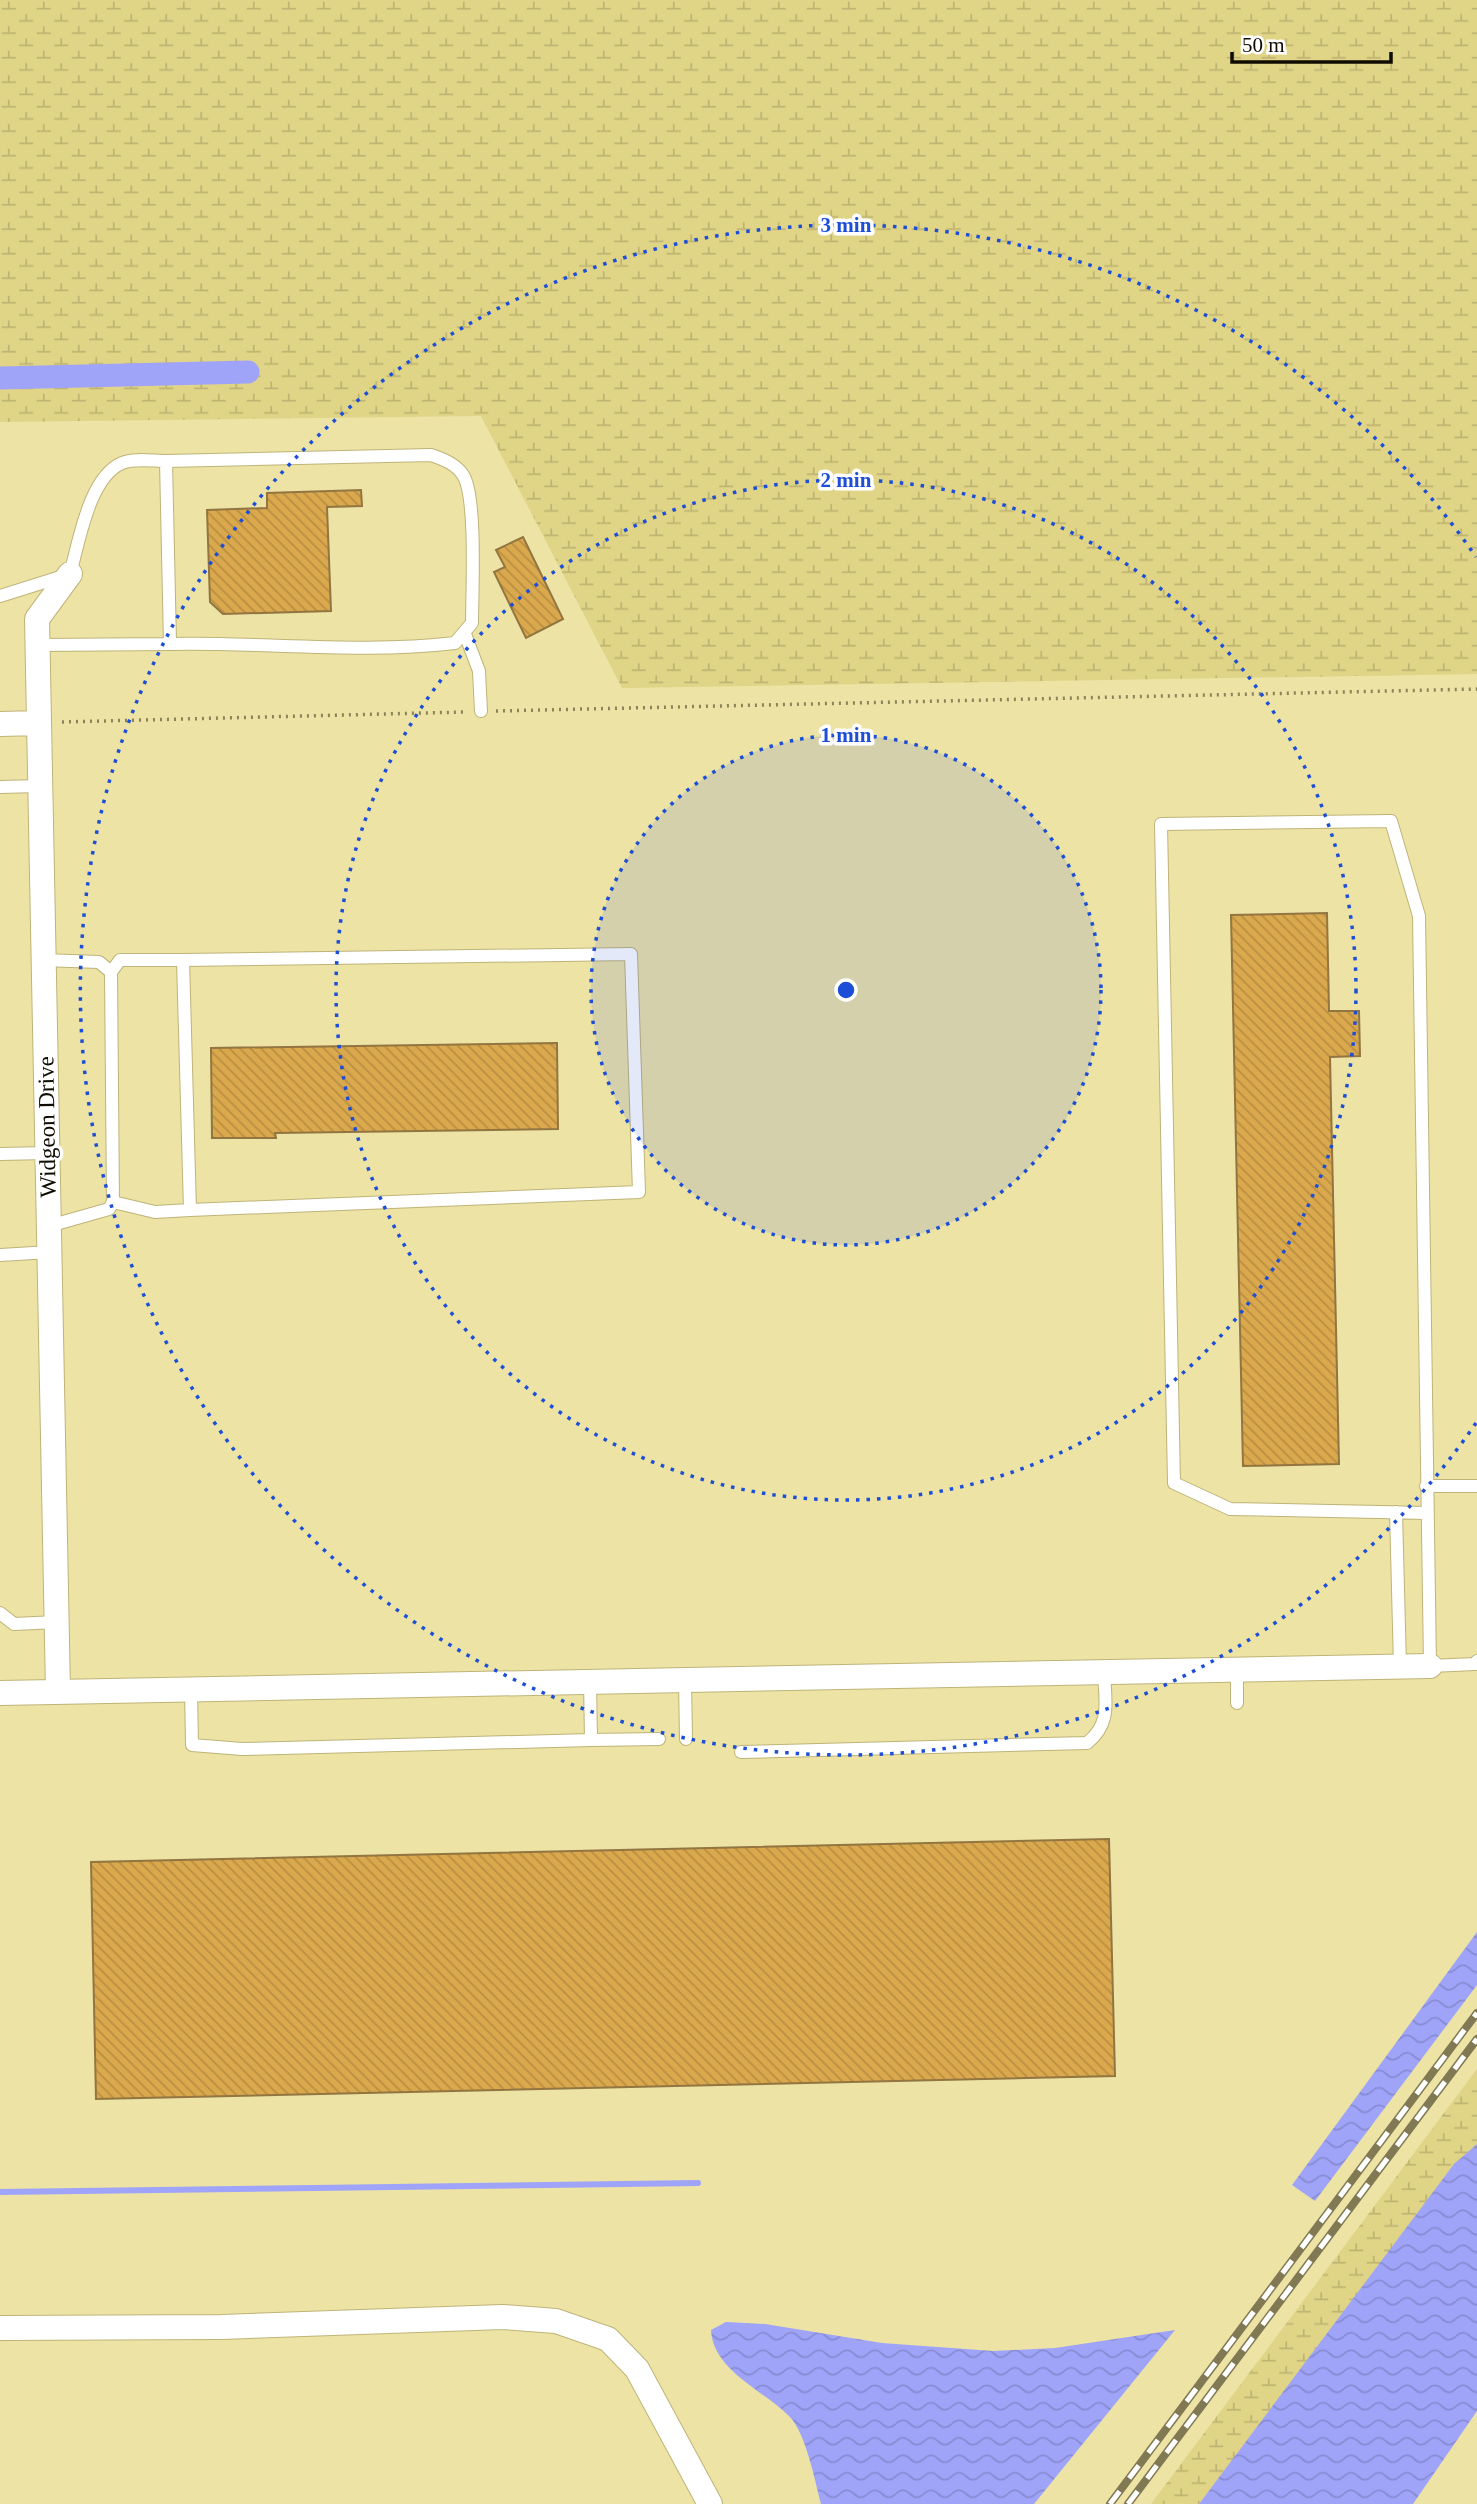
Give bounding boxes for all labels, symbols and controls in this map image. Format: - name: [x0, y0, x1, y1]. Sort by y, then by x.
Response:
- scale bar: [1232, 21, 1391, 65]
- text: 50 m: [1242, 33, 1285, 57]
- text: 3 min: [821, 213, 872, 237]
- text: 2 min: [821, 468, 872, 492]
- text: 1 min: [821, 723, 872, 747]
- centre of rings: [834, 978, 858, 1002]
- street label: Widgeon Drive: [33, 1056, 61, 1198]

